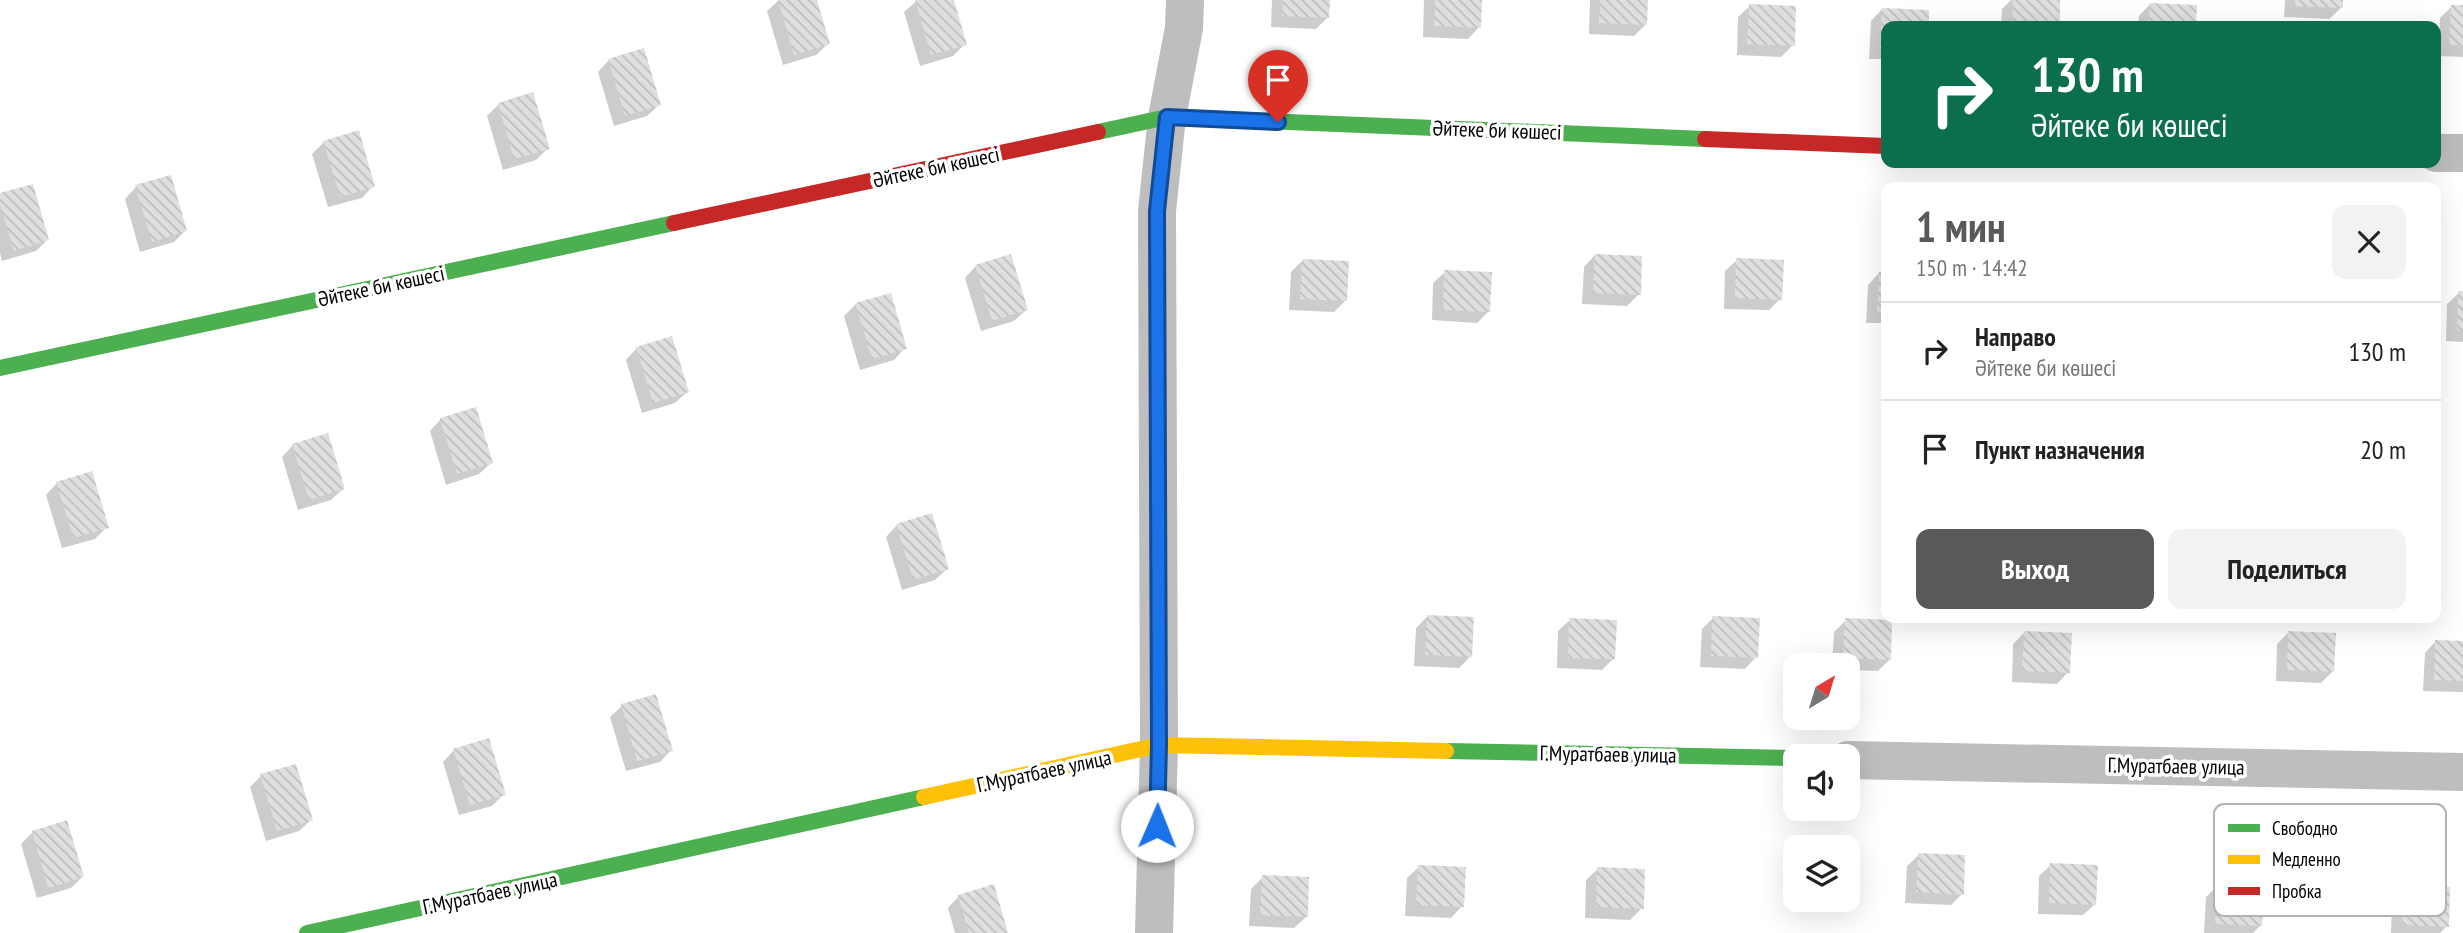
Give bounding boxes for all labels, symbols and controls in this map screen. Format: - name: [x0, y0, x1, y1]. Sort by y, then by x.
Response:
- text: 130 m: [2031, 42, 2144, 106]
- icon: right: [1916, 49, 2007, 140]
- pin: [1248, 50, 1308, 122]
- icon: arrive: [1259, 61, 1297, 99]
- text: Әйтеке би көшесі: [2031, 104, 2228, 146]
- street label: Әйтеке би көшесі: [1432, 114, 1562, 146]
- street label: Әйтеке би көшесі: [870, 140, 1002, 194]
- text: 1 мин: [1916, 199, 2006, 254]
- button: close: [2332, 205, 2406, 279]
- text: 150 m · 14:42: [1916, 253, 2028, 282]
- street label: Әйтеке би көшесі: [315, 259, 447, 313]
- text: Направо: [1975, 320, 2056, 353]
- icon: right: [1916, 332, 1954, 370]
- text: 130 m: [2348, 335, 2406, 368]
- text: Әйтеке би көшесі: [1975, 353, 2116, 382]
- icon: arrive: [1916, 430, 1954, 468]
- text: Пункт назначения: [1975, 433, 2145, 466]
- text: 20 m: [2360, 433, 2406, 466]
- button: Выход: [1916, 529, 2154, 609]
- button: Поделиться: [2168, 529, 2406, 609]
- north arrow: [1783, 653, 1860, 730]
- map controls: [1783, 653, 1860, 912]
- street label: Г.Муратбаев улица: [1539, 739, 1677, 769]
- street label: Г.Муратбаев улица: [974, 744, 1114, 798]
- button: sound: [1783, 744, 1860, 821]
- street label: Г.Муратбаев улица: [2107, 751, 2245, 781]
- position arrow: [1120, 789, 1194, 863]
- legend: [2214, 804, 2446, 916]
- text: Свободно: [2272, 816, 2338, 840]
- button: layers: [1783, 835, 1860, 912]
- text: Медленно: [2272, 847, 2341, 871]
- street label: Г.Муратбаев улица: [420, 866, 560, 920]
- text: Пробка: [2272, 879, 2322, 903]

